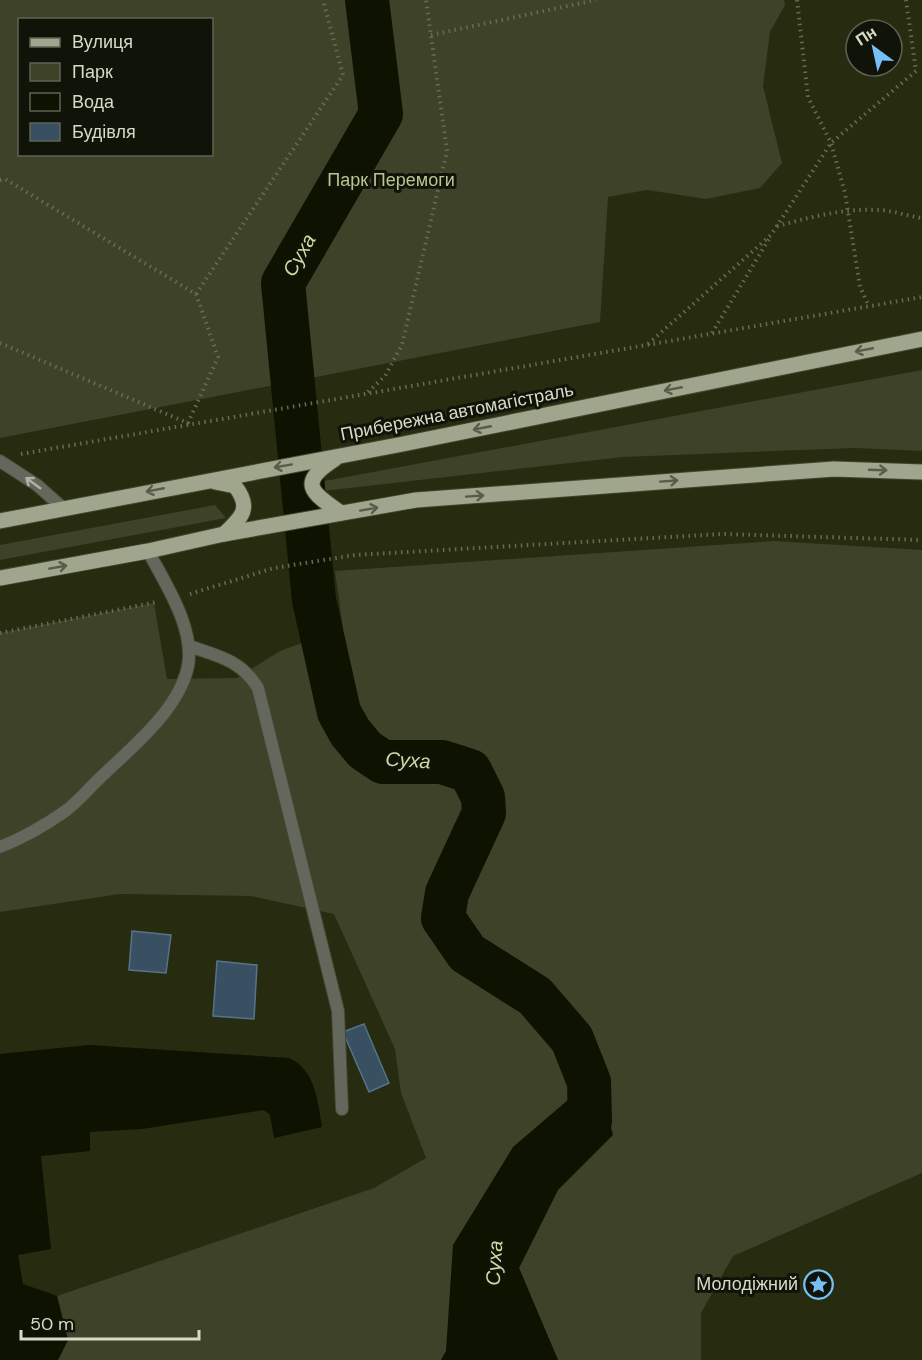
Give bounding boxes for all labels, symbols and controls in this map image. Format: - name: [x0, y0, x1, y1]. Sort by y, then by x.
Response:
- legend: [18, 18, 213, 156]
- north arrow: [844, 18, 904, 78]
- text: Пн: [852, 21, 881, 50]
- text: Вулиця: [72, 30, 133, 54]
- text: Парк: [72, 60, 113, 84]
- text: Вода: [72, 90, 115, 114]
- text: Будівля: [72, 120, 136, 144]
- park label: Парк Перемоги: [327, 168, 455, 192]
- water label: Суха: [276, 229, 322, 281]
- one-way arrow: [855, 345, 875, 356]
- street label: Прибережна автомагістраль: [338, 378, 576, 446]
- one-way arrow: [664, 384, 684, 395]
- one-way arrow: [473, 423, 493, 434]
- one-way arrow: [274, 461, 294, 472]
- one-way arrow: [867, 465, 887, 476]
- one-way arrow: [659, 475, 678, 486]
- one-way arrow: [26, 477, 42, 489]
- one-way arrow: [146, 485, 166, 496]
- one-way arrow: [464, 490, 484, 501]
- one-way arrow: [359, 503, 378, 514]
- one-way arrow: [47, 561, 67, 572]
- water label: Суха: [385, 745, 431, 775]
- water label: Суха: [479, 1240, 509, 1286]
- place icon: Молодіжний: [803, 1268, 835, 1300]
- place label: Молодіжний: [696, 1272, 798, 1296]
- scale bar: [21, 1303, 200, 1341]
- text: 50 m: [30, 1312, 74, 1336]

